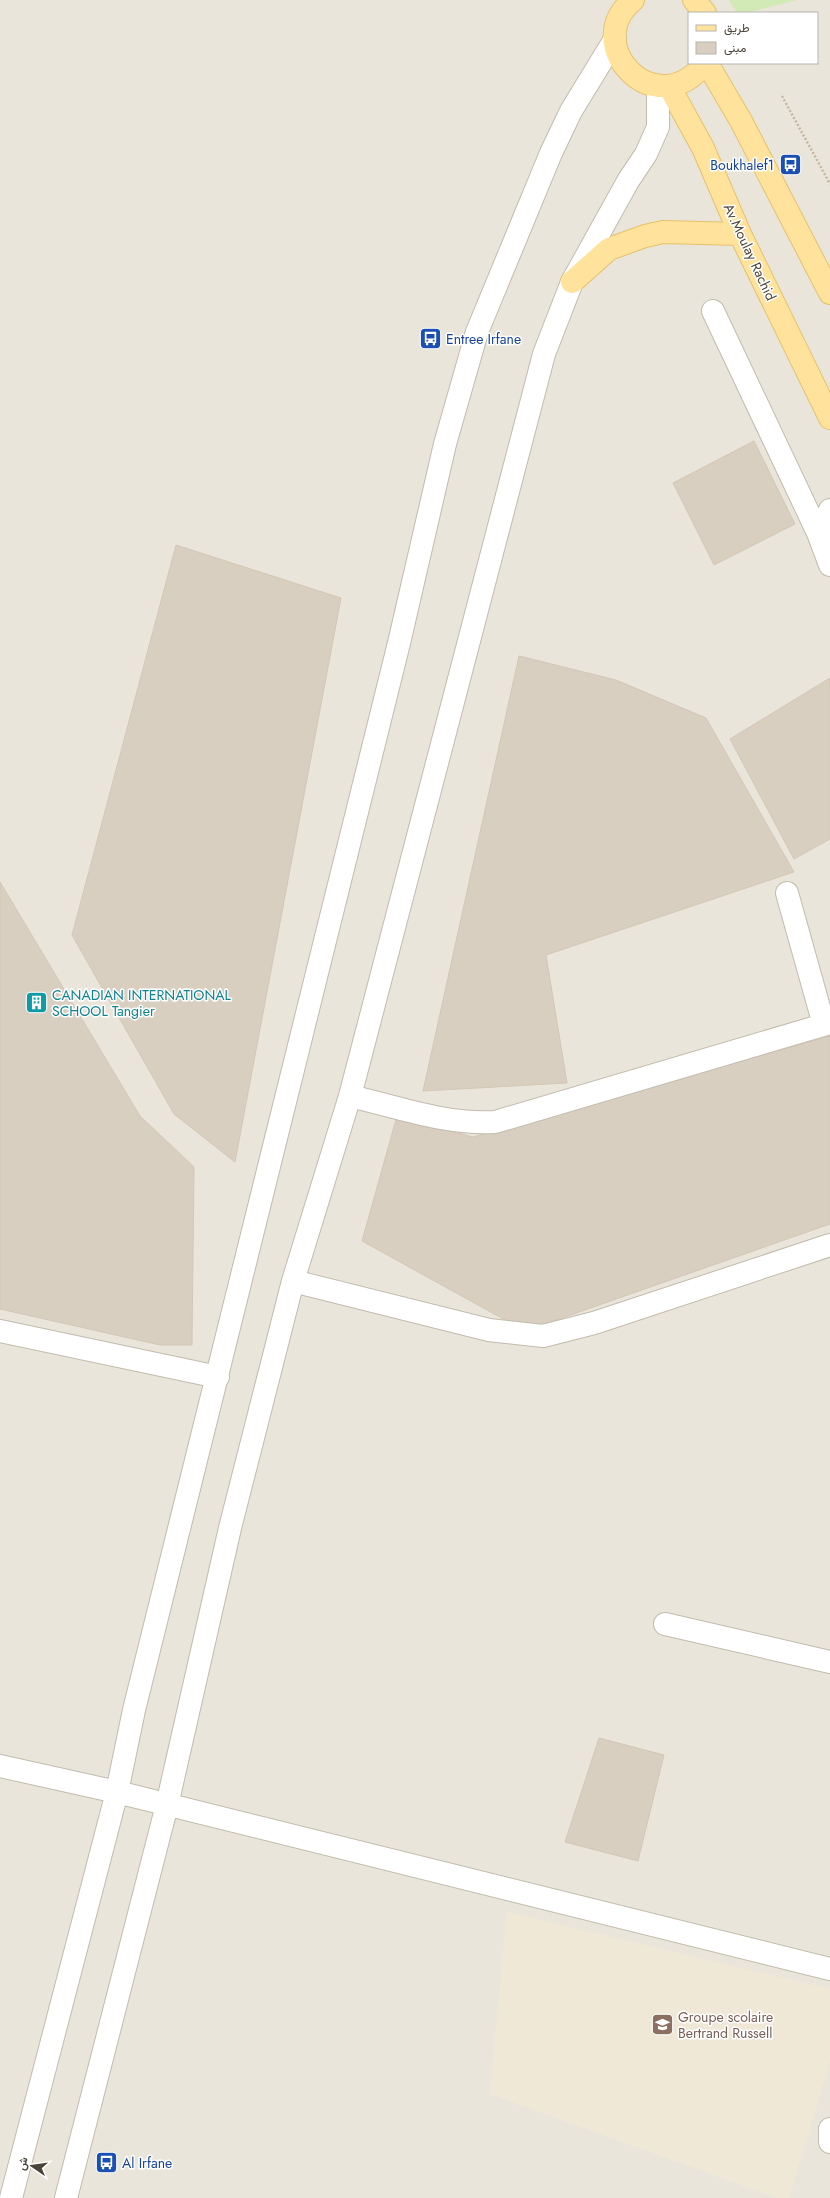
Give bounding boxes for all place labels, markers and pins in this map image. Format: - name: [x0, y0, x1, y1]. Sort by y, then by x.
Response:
- bus stop icon: Boukhalef1: [777, 152, 803, 178]
- place label: Boukhalef1: [710, 155, 774, 175]
- bus stop icon: Entree Irfane: [418, 326, 444, 352]
- place label: Entree Irfane: [446, 329, 521, 349]
- place label: CANADIAN INTERNATIONAL SCHOOL Tangier: [52, 985, 231, 1021]
- building icon: CANADIAN INTERNATIONAL SCHOOL Tangier: [24, 990, 50, 1016]
- place label: Groupe scolaire Bertrand Russell: [678, 2007, 773, 2043]
- school or university icon: Groupe scolaire Bertrand Russell: [650, 2012, 676, 2038]
- bus stop icon: Al Irfane: [93, 2150, 119, 2176]
- place label: Al Irfane: [122, 2153, 172, 2173]

